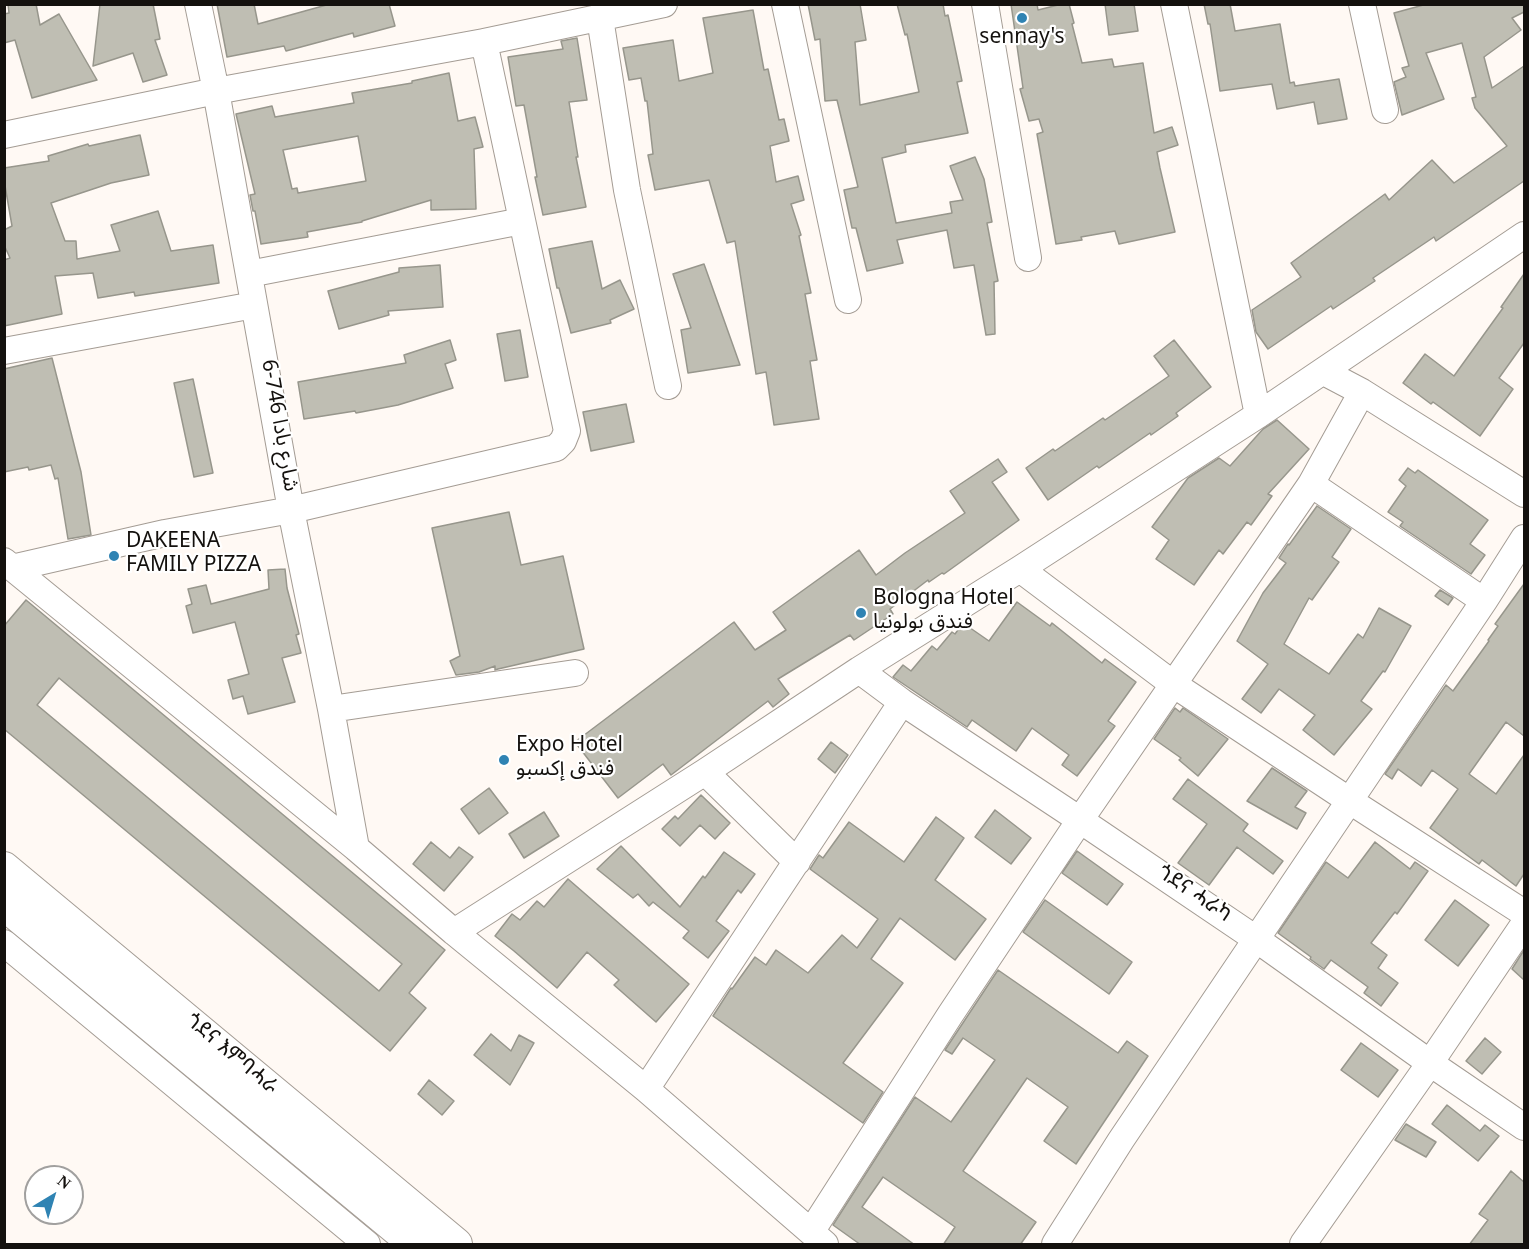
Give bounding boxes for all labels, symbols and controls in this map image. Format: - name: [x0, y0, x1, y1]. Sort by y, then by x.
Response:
- marker: sennay's: [1015, 11, 1029, 25]
- place label: sennay's: [979, 27, 1065, 53]
- street label: شارع بادا 746-6: [253, 358, 301, 494]
- place label: DAKEENA FAMILY PIZZA: [126, 531, 261, 581]
- marker: DAKEENA FAMILY PIZZA: [107, 549, 121, 563]
- place label: Bologna Hotel فندق بولونيا: [873, 588, 1014, 638]
- marker: Bologna Hotel فندق بولونيا: [854, 606, 868, 620]
- place label: Expo Hotel فندق إكسبو: [516, 735, 623, 785]
- marker: Expo Hotel فندق إكسبو: [497, 753, 511, 767]
- street label: ጎደና ሓራካ: [1151, 862, 1235, 930]
- street label: ጎደና እምባሓራ: [179, 1010, 281, 1102]
- north arrow: [24, 1165, 84, 1225]
- text: N: [54, 1172, 74, 1192]

